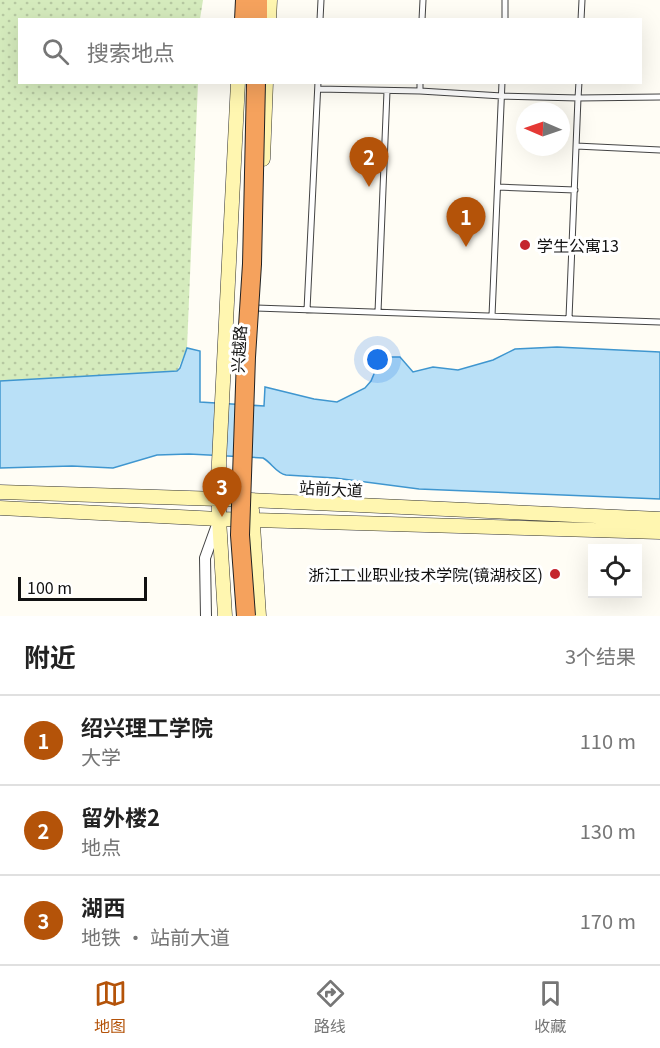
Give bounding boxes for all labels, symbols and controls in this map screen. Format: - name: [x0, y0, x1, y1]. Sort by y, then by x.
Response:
- search box: [18, 18, 642, 84]
- icon: search: [39, 35, 72, 68]
- text: 搜索地点: [87, 35, 175, 67]
- north arrow: [516, 102, 570, 156]
- pin: 2: [350, 138, 388, 187]
- pin: 1: [446, 198, 486, 247]
- place label: 学生公寓13: [537, 233, 619, 257]
- marker: 学生公寓13: [518, 238, 532, 252]
- street label: 兴越路: [225, 324, 251, 374]
- your location: [363, 345, 392, 374]
- pin: 3: [202, 468, 242, 517]
- street label: 站前大道: [298, 474, 364, 502]
- map controls: [588, 544, 642, 598]
- button: locate: [588, 544, 642, 598]
- place label: 浙江工业职业技术学院(镜湖校区): [308, 562, 543, 586]
- marker: 浙江工业职业技术学院(镜湖校区): [548, 567, 562, 581]
- scale bar: [18, 574, 147, 602]
- text: 100 m: [27, 575, 72, 599]
- text: 附近: [24, 637, 76, 674]
- text: 3个结果: [565, 641, 636, 670]
- text: 绍兴理工学院: [81, 710, 213, 742]
- text: 1: [38, 726, 49, 755]
- text: 110 m: [580, 726, 636, 755]
- text: 大学: [81, 742, 121, 771]
- text: 留外楼2: [81, 800, 160, 832]
- text: 2: [38, 816, 49, 845]
- text: 130 m: [580, 816, 636, 845]
- text: 地点: [81, 832, 121, 861]
- text: 湖西: [81, 890, 125, 922]
- text: 3: [38, 906, 49, 935]
- text: 170 m: [580, 906, 636, 935]
- text: 地铁 · 站前大道: [81, 922, 230, 951]
- tab: 地图: [94, 977, 127, 1037]
- tab: 路线: [314, 977, 347, 1037]
- tab: 收藏: [534, 977, 567, 1037]

